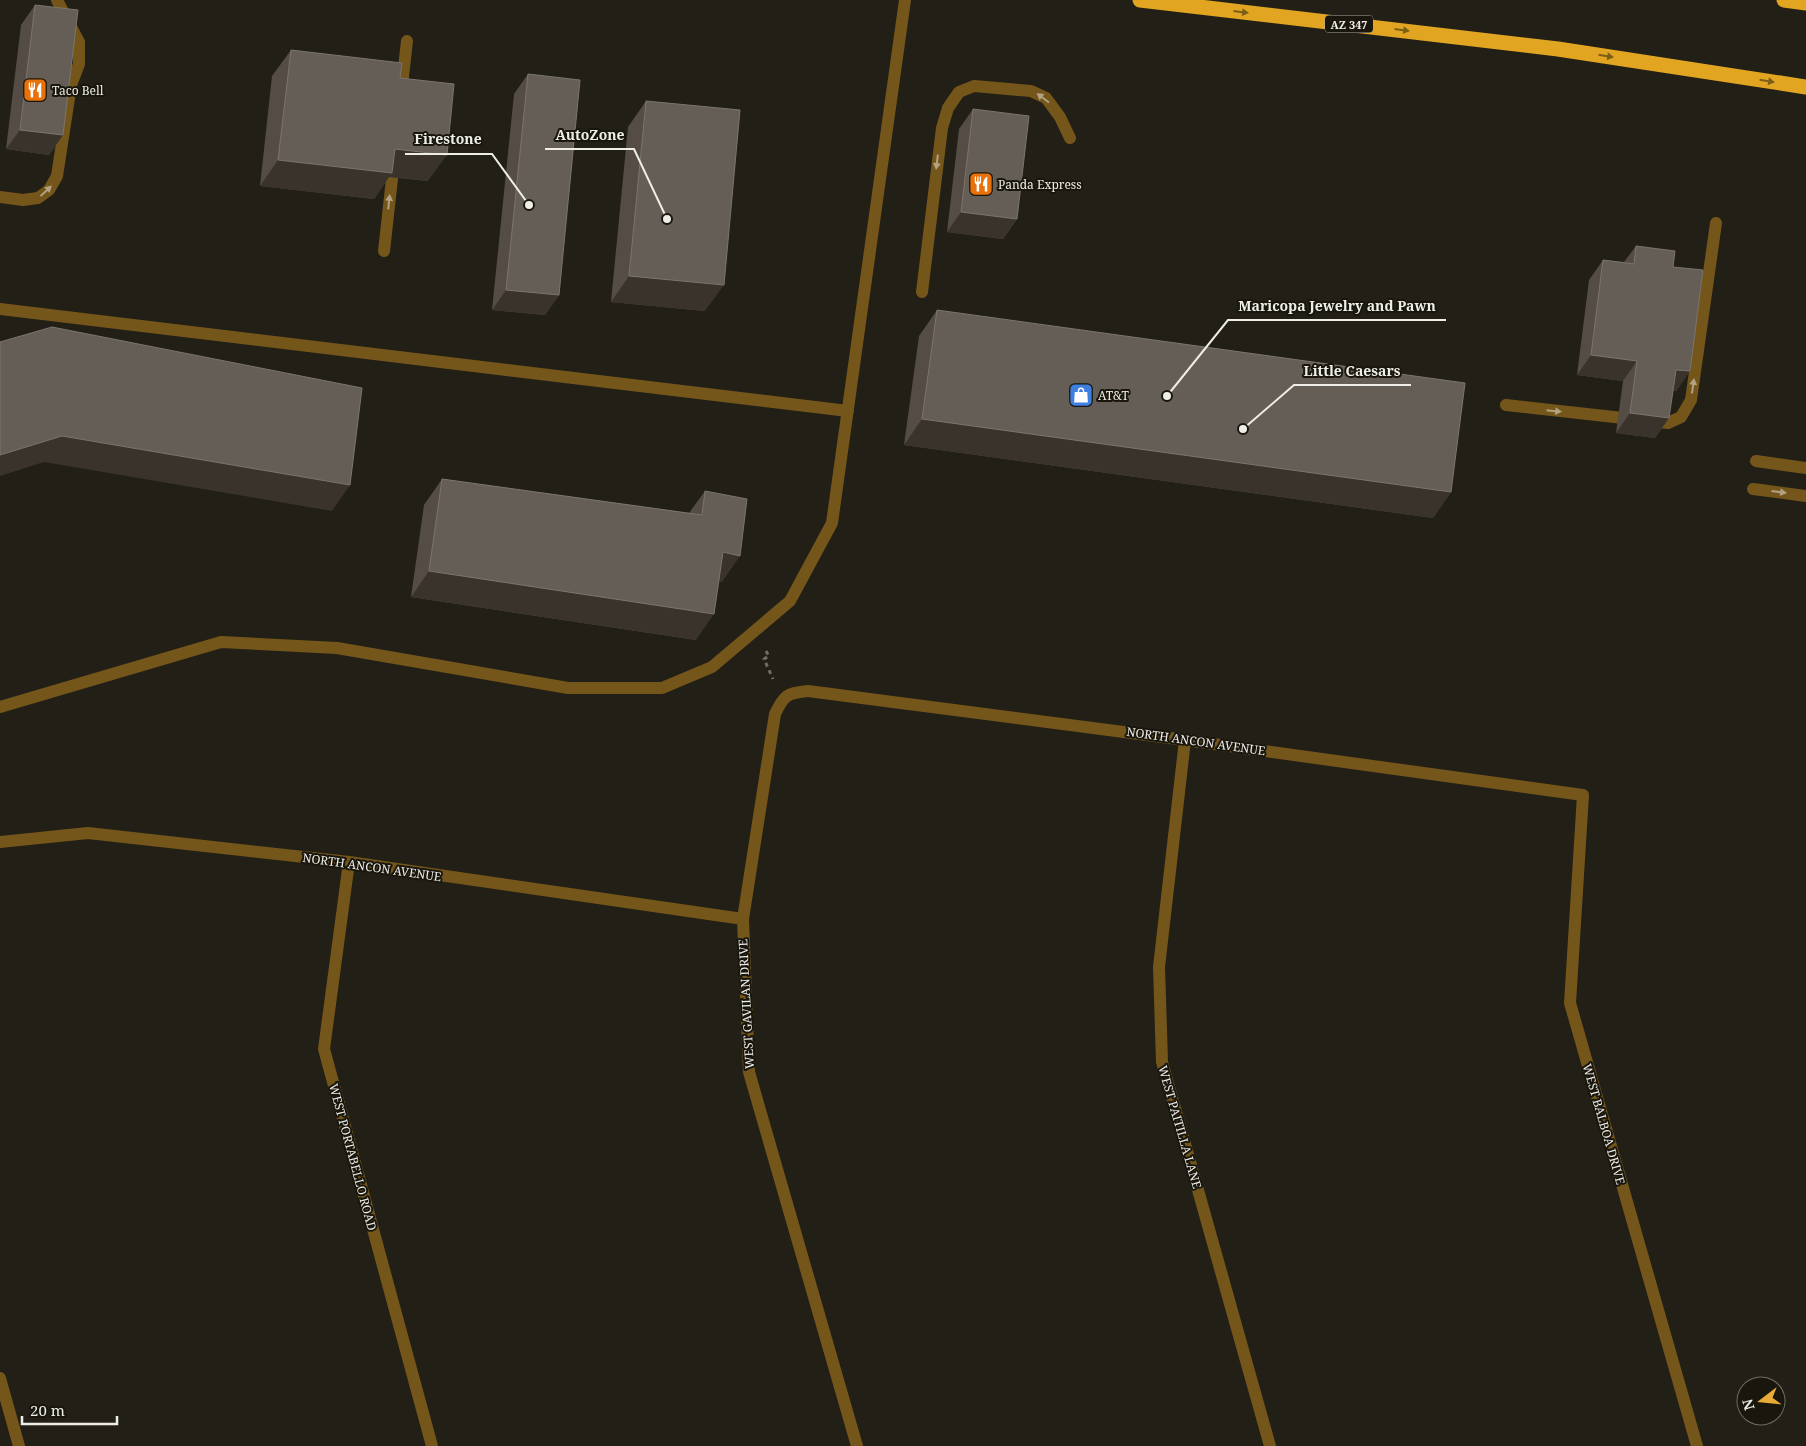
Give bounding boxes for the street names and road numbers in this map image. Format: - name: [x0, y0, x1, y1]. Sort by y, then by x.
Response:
- road number: AZ 347: [1325, 15, 1373, 32]
- street label: NORTH ANCON AVENUE: [1125, 723, 1267, 759]
- street label: NORTH ANCON AVENUE: [301, 849, 443, 885]
- street label: WEST GAVILAN DRIVE: [734, 939, 758, 1069]
- street label: WEST BALBOA DRIVE: [1579, 1062, 1629, 1186]
- street label: WEST PAITILLA LANE: [1154, 1064, 1206, 1190]
- street label: WEST PORTABELLO ROAD: [325, 1082, 381, 1233]

